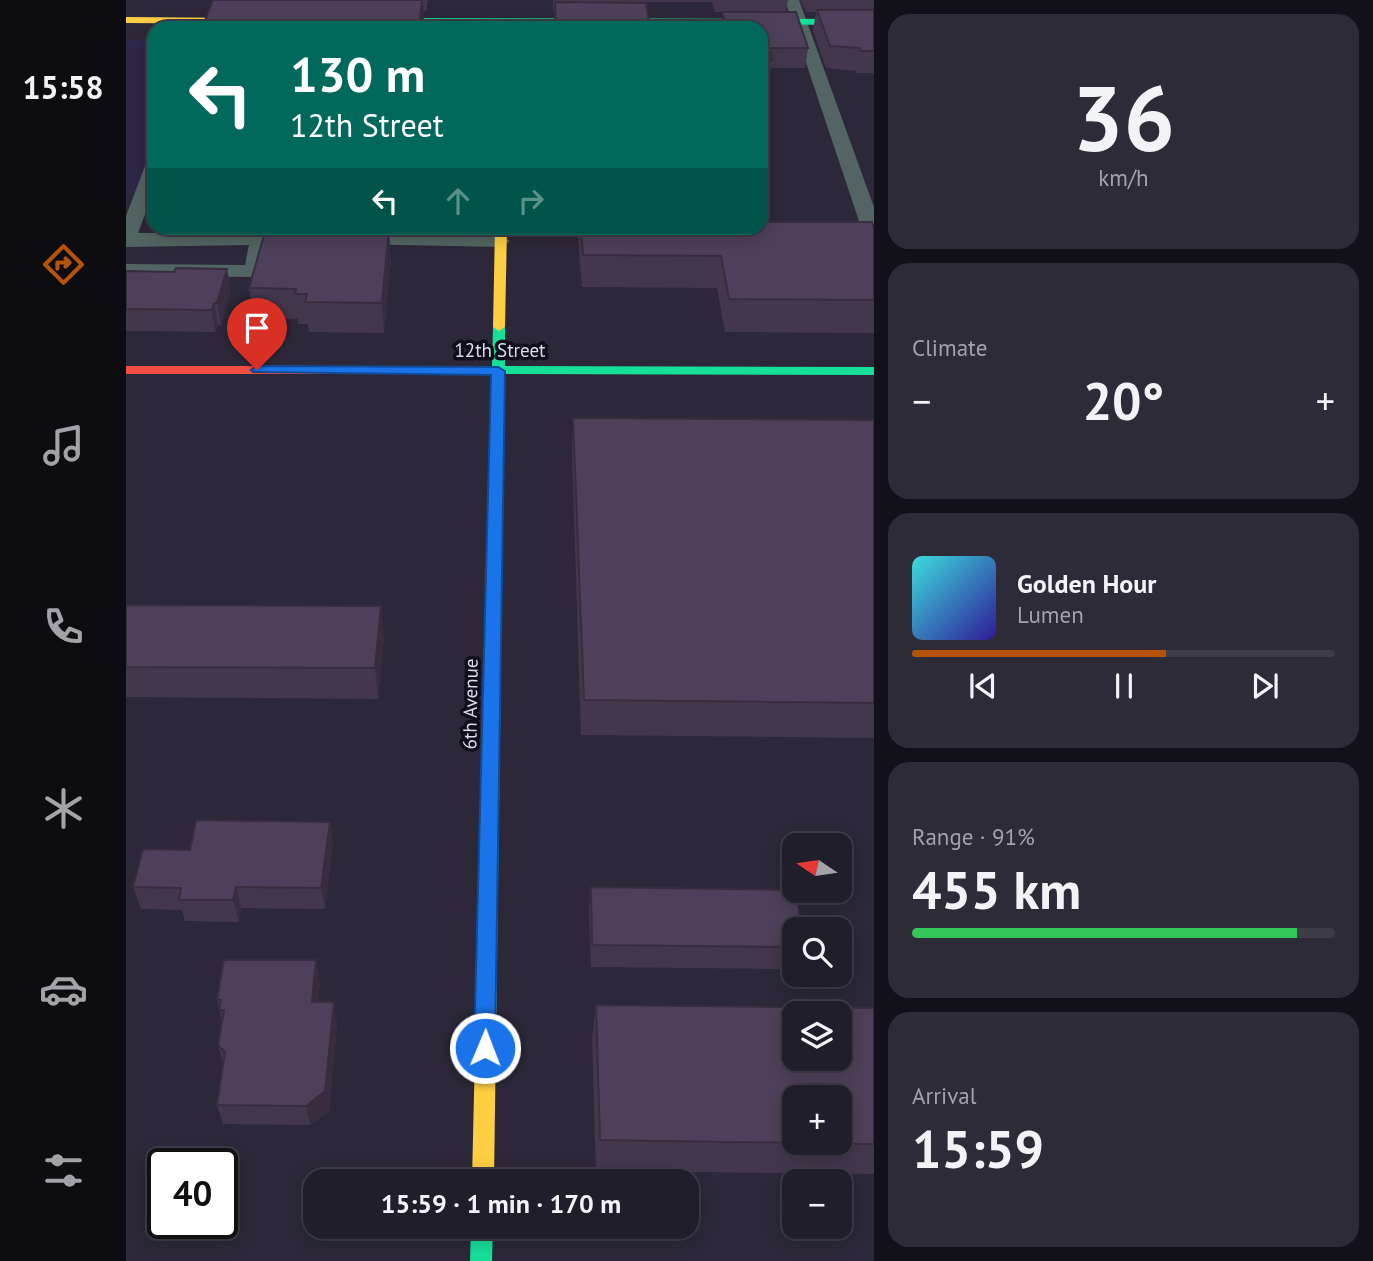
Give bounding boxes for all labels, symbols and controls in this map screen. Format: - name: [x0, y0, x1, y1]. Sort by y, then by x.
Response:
- text: 130 m: [290, 42, 425, 106]
- icon: left: [175, 49, 266, 140]
- text: 36: [1072, 58, 1175, 176]
- text: 15:58: [22, 66, 104, 108]
- text: 12th Street: [290, 104, 444, 146]
- text: km/h: [1098, 163, 1149, 192]
- icon: left: [366, 182, 404, 220]
- icon: ahead: [439, 182, 477, 220]
- icon: right: [512, 182, 550, 220]
- icon: directions: [39, 240, 88, 289]
- pin: [227, 298, 287, 370]
- icon: arrive: [238, 309, 276, 347]
- text: Climate: [912, 333, 987, 362]
- street label: 12th Street: [454, 338, 546, 362]
- text: 20°: [1083, 367, 1164, 434]
- text: −: [912, 376, 931, 425]
- text: +: [1316, 376, 1335, 425]
- icon: music: [39, 421, 88, 470]
- text: Golden Hour: [1017, 567, 1156, 600]
- text: Lumen: [1017, 600, 1084, 629]
- icon: phone: [39, 602, 88, 651]
- street label: 6th Avenue: [457, 658, 483, 750]
- icon: previous: [964, 667, 1002, 705]
- icon: pause: [1105, 667, 1143, 705]
- icon: next: [1246, 667, 1284, 705]
- icon: climate: [39, 784, 88, 833]
- text: Range · 91%: [912, 822, 1035, 851]
- north arrow: [782, 833, 852, 903]
- map controls: [782, 833, 852, 1239]
- text: 455 km: [912, 856, 1081, 923]
- button: search: [782, 917, 852, 987]
- icon: car: [39, 965, 88, 1014]
- button: layers: [782, 1001, 852, 1071]
- position arrow: [448, 1011, 522, 1085]
- text: Arrival: [912, 1081, 976, 1110]
- button: +: [782, 1085, 852, 1155]
- text: 15:59: [912, 1115, 1044, 1182]
- icon: filters: [39, 1146, 88, 1195]
- speed limit sign: 40: [147, 1148, 238, 1239]
- button: −: [782, 1169, 852, 1239]
- text: 15:59 · 1 min · 170 m: [381, 1187, 621, 1220]

